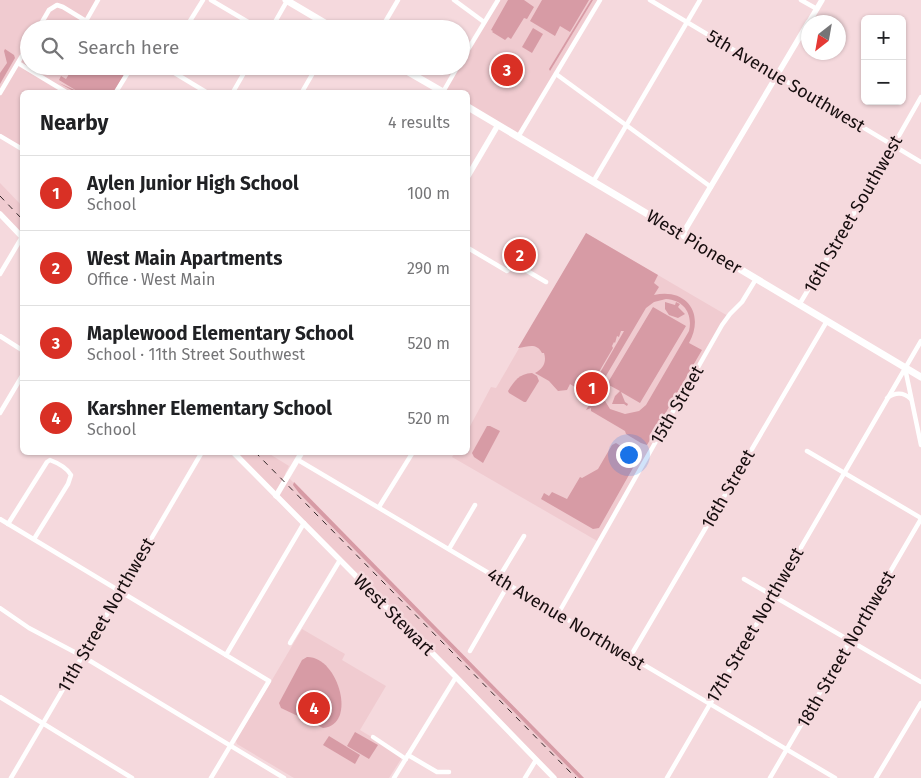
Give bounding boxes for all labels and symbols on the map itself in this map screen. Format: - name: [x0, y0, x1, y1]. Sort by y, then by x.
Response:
- north arrow: [801, 15, 846, 60]
- street label: 5th Avenue Southwest: [703, 25, 870, 137]
- pin: 3: [491, 51, 523, 89]
- street label: 16th Street Southwest: [799, 131, 907, 297]
- street label: West Pioneer: [642, 205, 746, 279]
- pin: 2: [504, 236, 536, 274]
- street label: 15th Street: [646, 361, 709, 448]
- pin: 1: [576, 369, 608, 407]
- your location: [616, 442, 642, 468]
- street label: 16th Street: [696, 445, 760, 533]
- street label: 11th Street Northwest: [53, 533, 160, 696]
- street label: 17th Street Northwest: [702, 543, 809, 707]
- street label: 4th Avenue Northwest: [483, 563, 649, 675]
- street label: 18th Street Northwest: [792, 566, 900, 731]
- street label: West Stewart: [349, 570, 440, 661]
- pin: 4: [298, 689, 330, 727]

